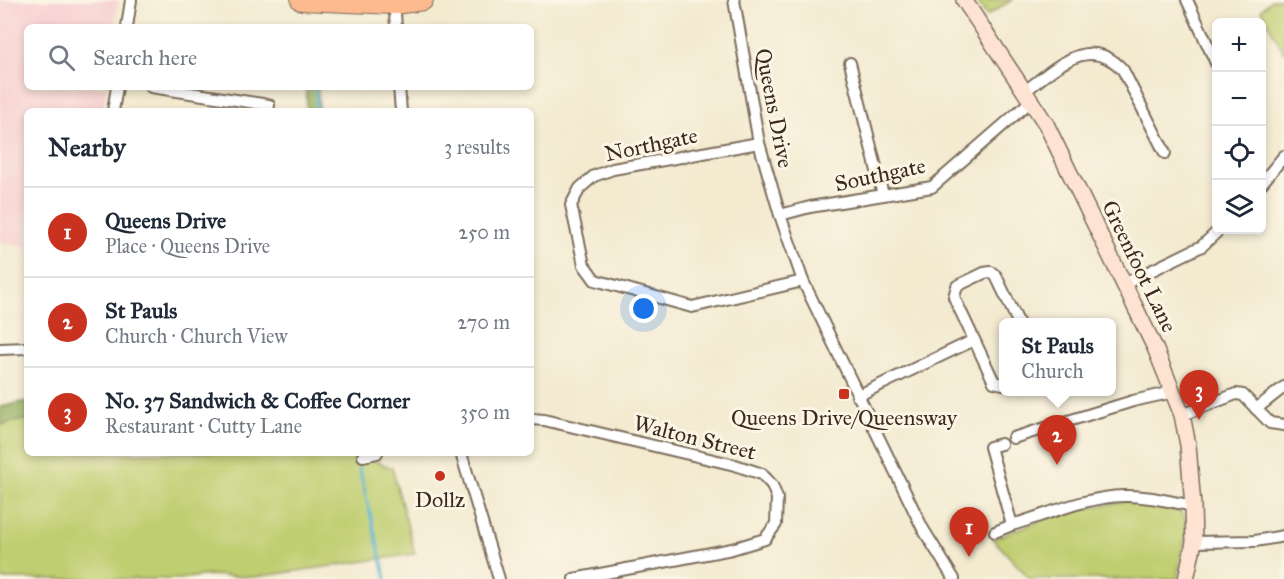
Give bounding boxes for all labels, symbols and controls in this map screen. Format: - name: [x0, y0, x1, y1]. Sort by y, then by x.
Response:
- map controls: [1212, 18, 1266, 234]
- button: +: [1212, 18, 1266, 72]
- search box: [24, 24, 534, 90]
- icon: search: [45, 41, 78, 74]
- text: Search here: [93, 44, 197, 71]
- street label: Queens Drive: [750, 46, 799, 170]
- button: −: [1212, 72, 1266, 126]
- street label: Northgate: [602, 121, 700, 167]
- button: locate: [1212, 126, 1266, 180]
- text: Nearby: [48, 131, 126, 163]
- text: 3 results: [444, 135, 510, 159]
- street label: Southgate: [832, 152, 928, 197]
- button: layers: [1212, 180, 1266, 234]
- street label: Greenfoot Lane: [1096, 196, 1183, 337]
- text: Queens Drive: [105, 207, 226, 234]
- text: 1: [64, 220, 71, 244]
- text: 250 m: [458, 220, 510, 244]
- text: Place · Queens Drive: [105, 234, 270, 258]
- your location: [629, 294, 658, 323]
- text: St Pauls: [105, 297, 177, 324]
- text: 2: [63, 310, 72, 334]
- text: 270 m: [457, 310, 510, 334]
- popup: [999, 318, 1116, 396]
- text: Church · Church View: [105, 324, 288, 348]
- text: St Pauls: [1021, 332, 1094, 359]
- text: Church: [1021, 359, 1084, 383]
- pin: 3: [1180, 370, 1218, 420]
- text: No. 37 Sandwich & Coffee Corner: [105, 387, 410, 414]
- marker: Queens Drive/Queensway: [837, 387, 851, 401]
- text: 3: [64, 400, 72, 424]
- text: 350 m: [460, 400, 510, 424]
- place label: Queens Drive/Queensway: [731, 404, 958, 431]
- street label: Walton Street: [631, 409, 759, 466]
- text: Restaurant · Cutty Lane: [105, 414, 302, 438]
- pin: 2: [1038, 416, 1076, 465]
- marker: Dollz: [433, 469, 447, 483]
- place label: Dollz: [415, 486, 465, 513]
- pin: 1: [950, 508, 988, 557]

